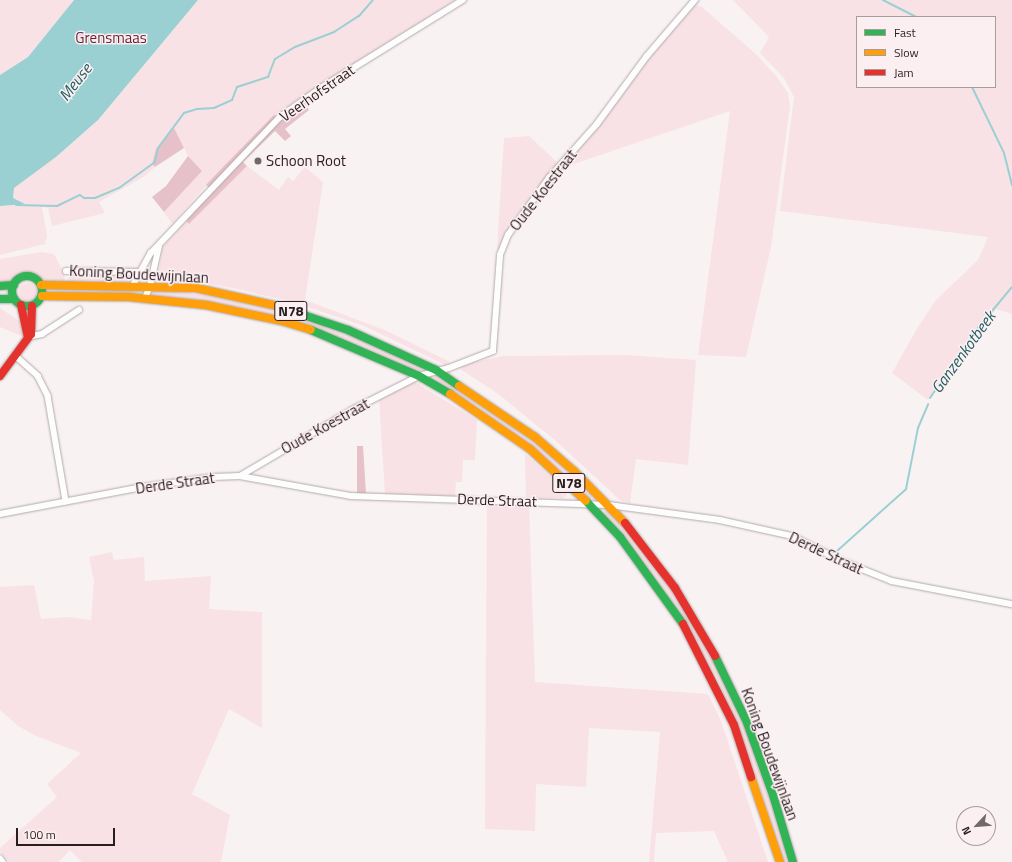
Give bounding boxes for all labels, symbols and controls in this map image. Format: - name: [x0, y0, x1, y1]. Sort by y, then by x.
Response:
- legend: [856, 16, 996, 88]
- text: Fast: [894, 23, 916, 42]
- park label: Grensmaas: [75, 29, 147, 47]
- text: Slow: [894, 43, 919, 62]
- water label: Meuse: [55, 60, 95, 104]
- street label: Veerhofstraat: [276, 61, 358, 125]
- text: Jam: [894, 63, 914, 82]
- street label: Oude Koestraat: [506, 146, 580, 234]
- place label: Schoon Root: [266, 152, 346, 170]
- marker: Schoon Root: [253, 156, 263, 166]
- street label: Koning Boudewijnlaan: [69, 261, 209, 287]
- road number: N78: [274, 299, 308, 323]
- water label: Ganzenkotbeek: [927, 307, 999, 397]
- street label: Oude Koestraat: [278, 394, 372, 458]
- street label: Derde Straat: [134, 469, 216, 497]
- road number: N78: [552, 471, 586, 495]
- street label: Derde Straat: [457, 490, 537, 510]
- street label: Derde Straat: [786, 528, 866, 578]
- street label: Koning Boudewijnlaan: [738, 685, 802, 823]
- north arrow: [956, 806, 996, 846]
- scale bar: [18, 820, 117, 846]
- text: N: [957, 824, 975, 838]
- text: 100 m: [23, 825, 56, 844]

